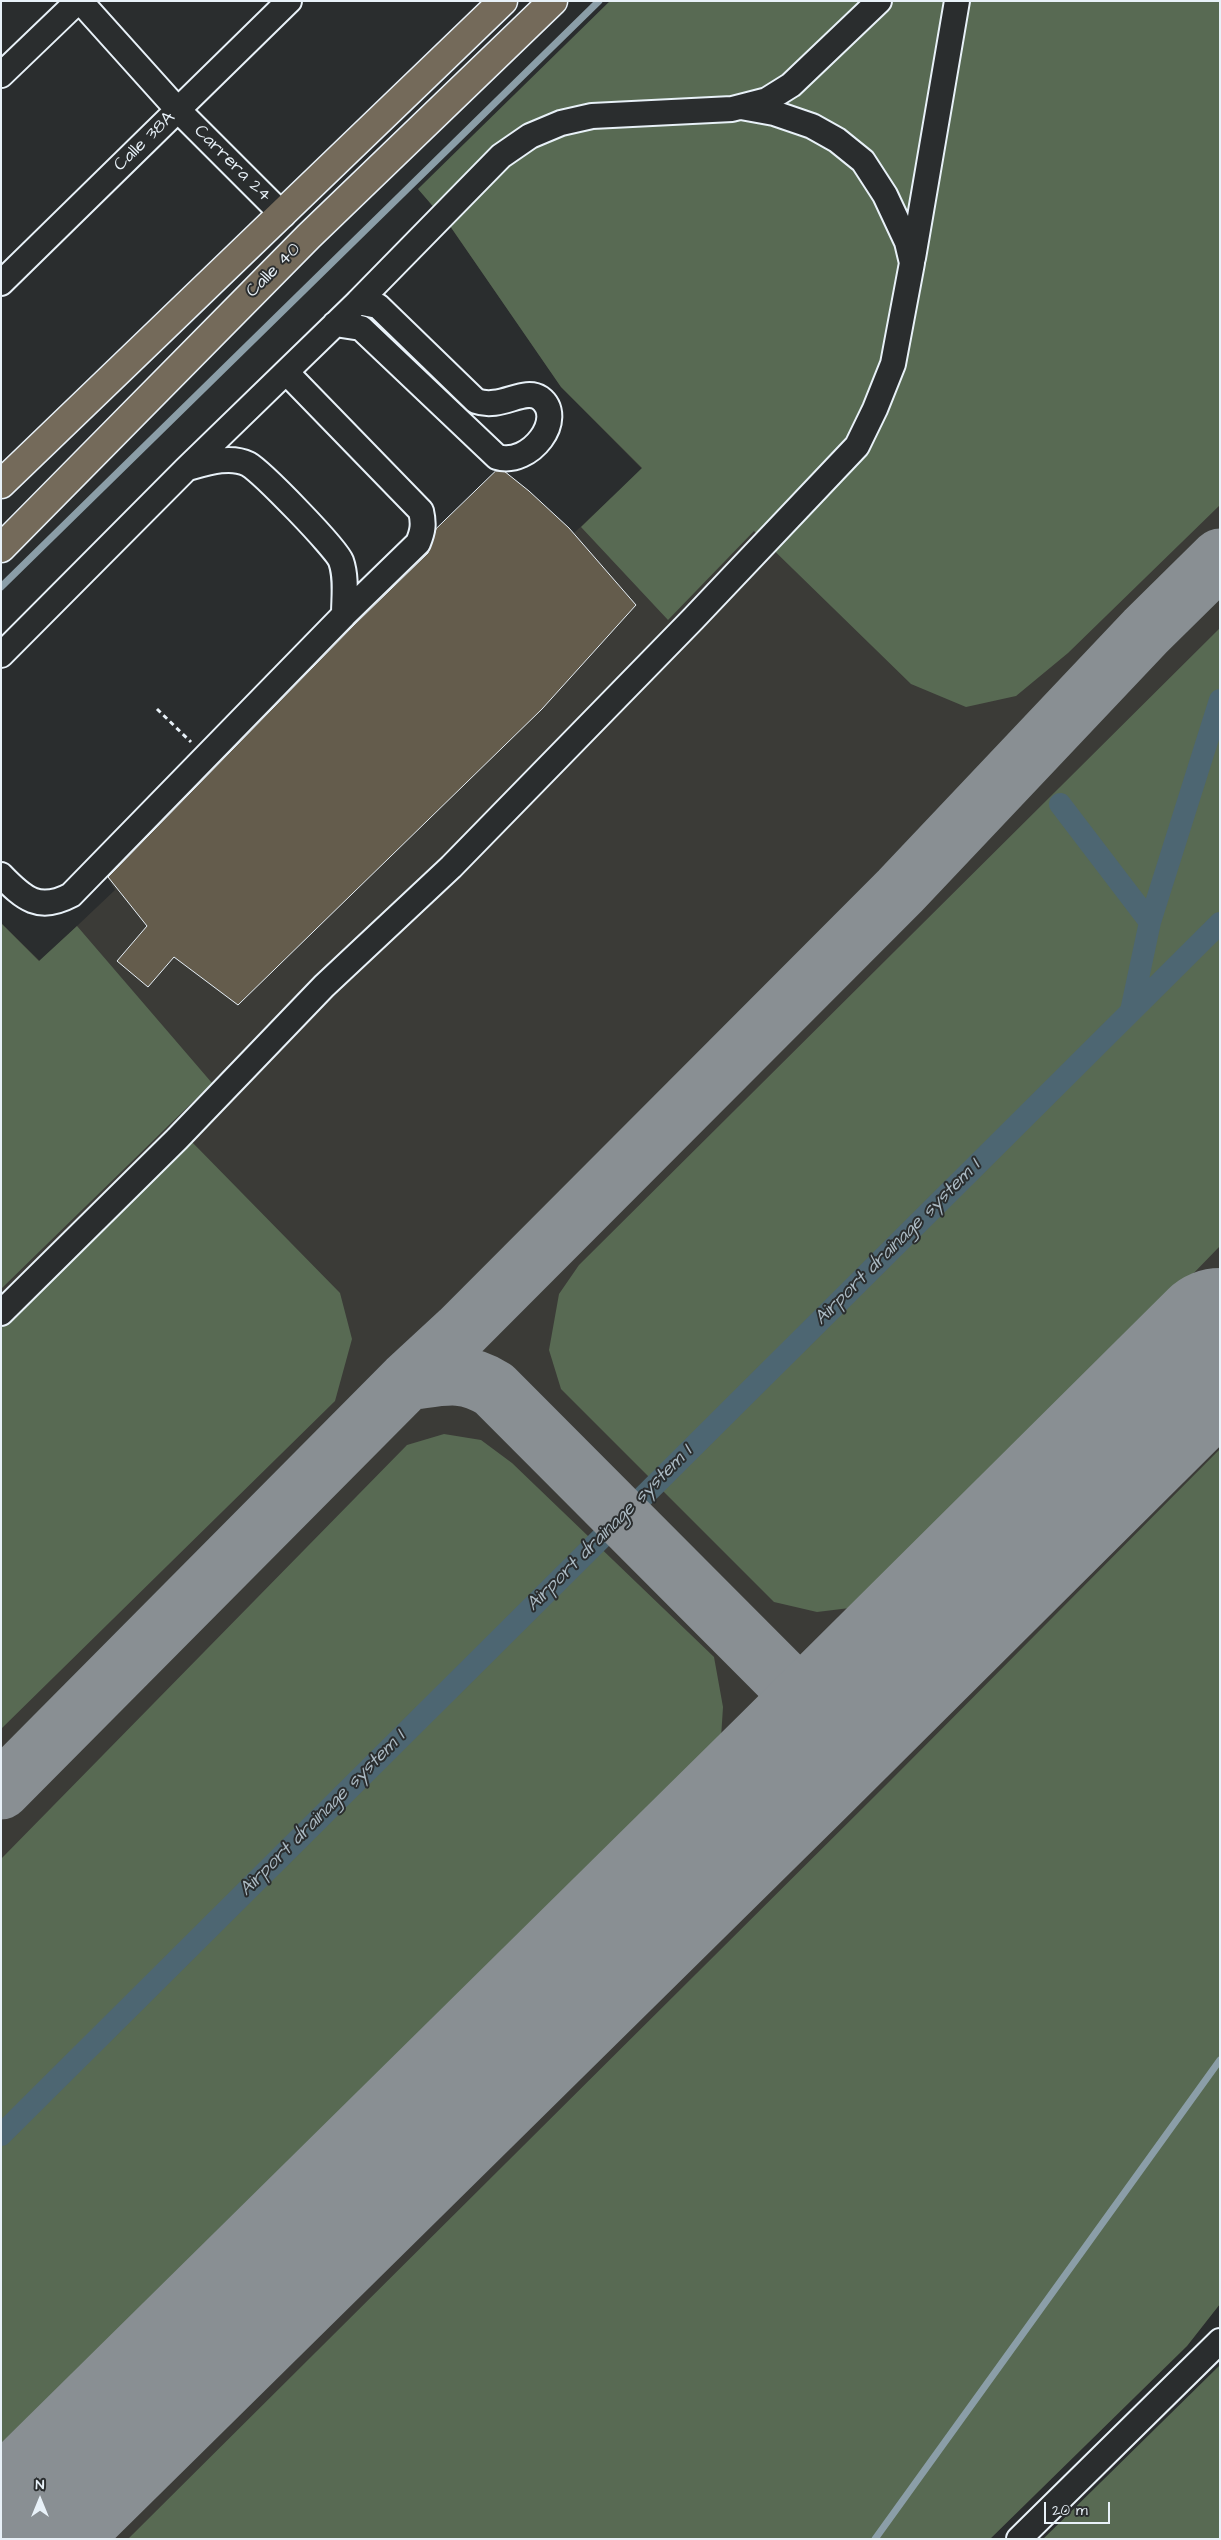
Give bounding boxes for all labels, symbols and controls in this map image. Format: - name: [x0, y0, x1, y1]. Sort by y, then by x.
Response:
- street label: Calle 38A: [110, 108, 180, 176]
- street label: Carrera 24: [189, 121, 275, 207]
- street label: Calle 40: [242, 239, 306, 303]
- water label: Airport drainage system I: [810, 1155, 986, 1331]
- water label: Airport drainage system I: [522, 1441, 698, 1617]
- water label: Airport drainage system I: [235, 1726, 411, 1902]
- north arrow: [15, 2475, 65, 2525]
- text: N: [36, 2475, 44, 2495]
- scale bar: [1046, 2492, 1112, 2524]
- text: 20 m: [1052, 2500, 1088, 2521]

